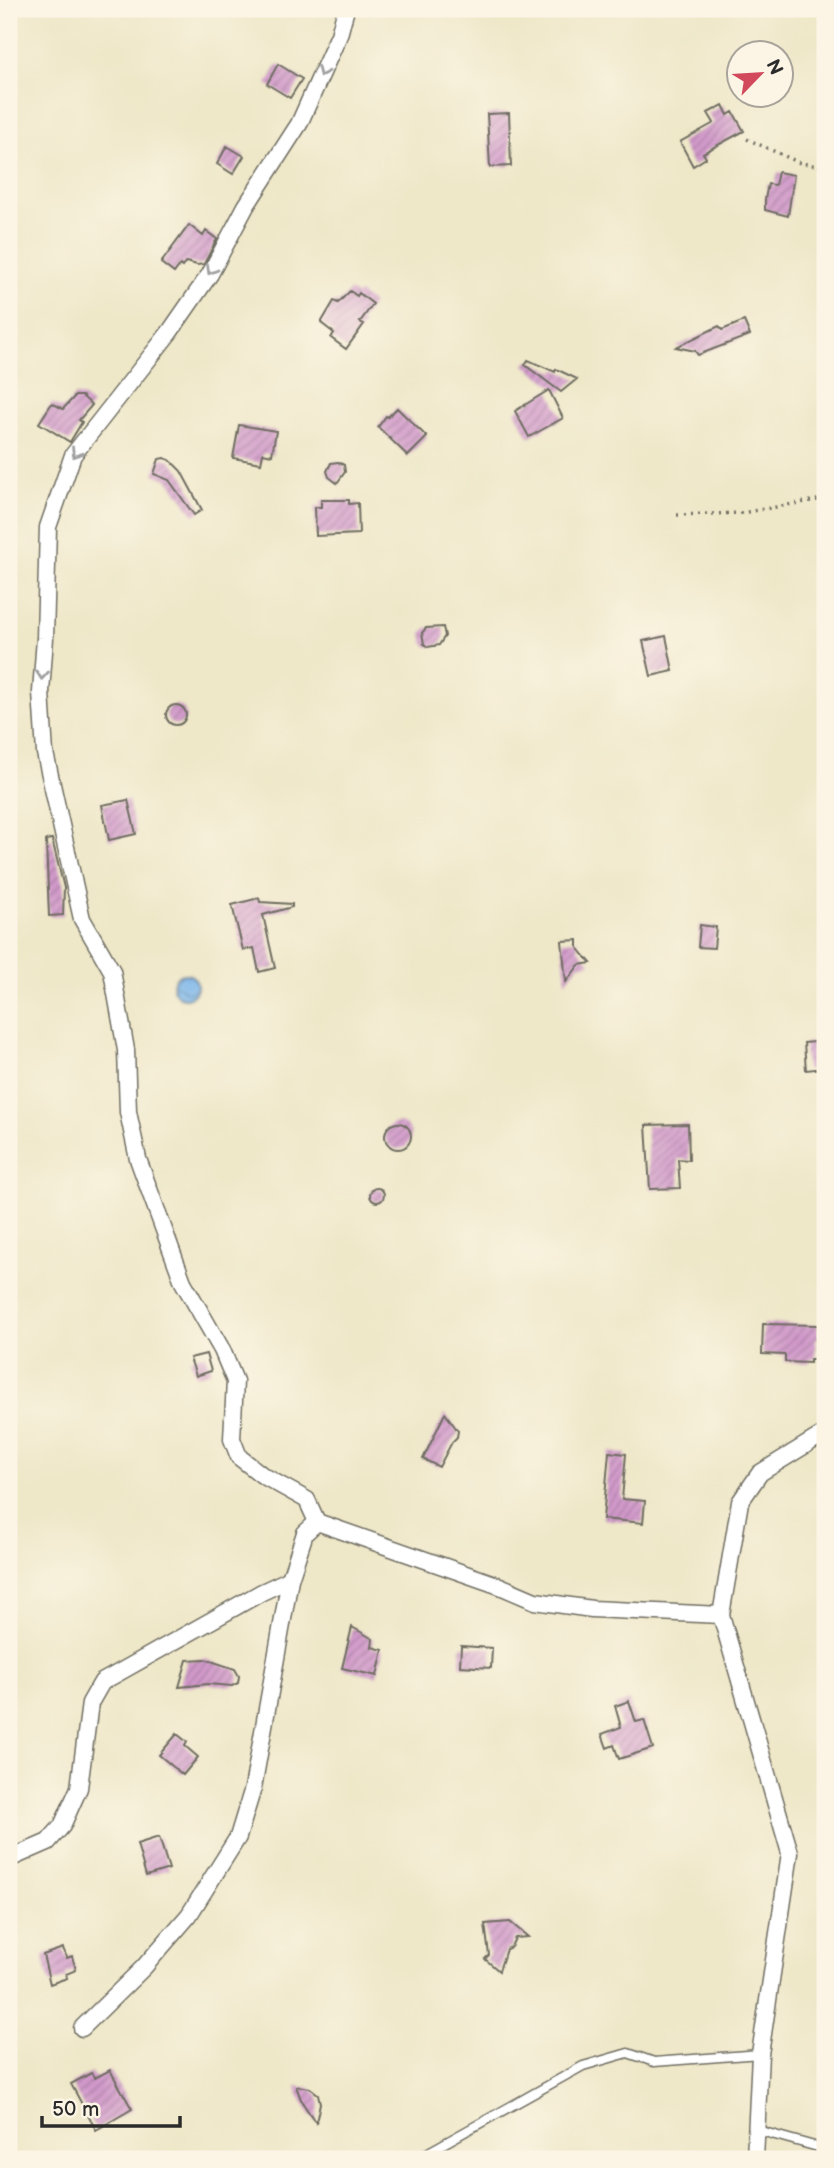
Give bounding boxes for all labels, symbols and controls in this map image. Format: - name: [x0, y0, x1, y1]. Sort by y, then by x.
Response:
- north arrow: [726, 38, 796, 108]
- text: N: [761, 56, 787, 79]
- one-way arrow: [316, 65, 330, 78]
- one-way arrow: [206, 263, 219, 276]
- one-way arrow: [72, 445, 85, 458]
- one-way arrow: [35, 670, 50, 681]
- scale bar: [42, 2084, 180, 2128]
- text: 50 m: [52, 2097, 99, 2122]

